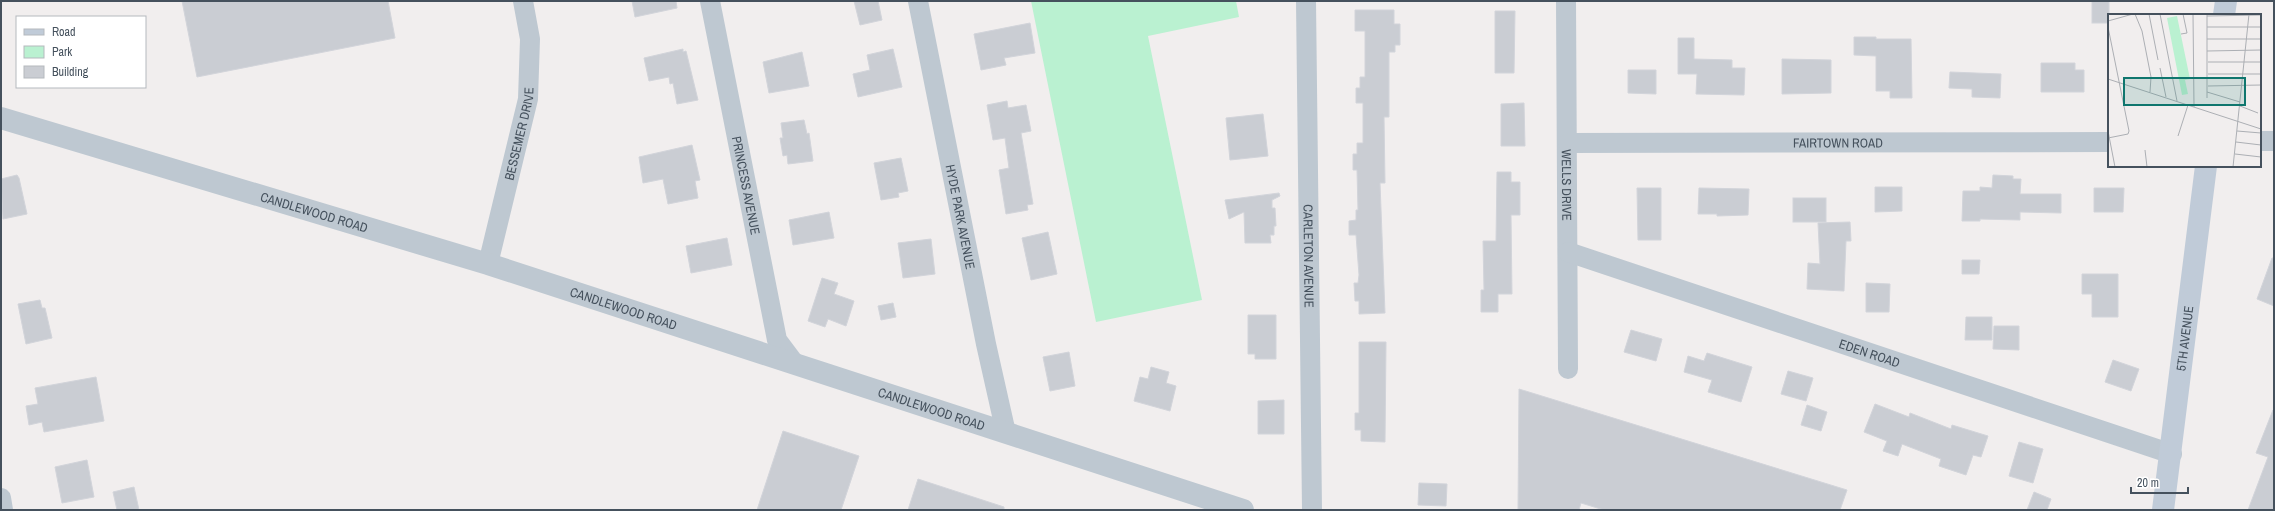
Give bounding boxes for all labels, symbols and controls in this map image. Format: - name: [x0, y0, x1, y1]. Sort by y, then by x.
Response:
- inset map: [2108, 14, 2261, 167]
- legend: [16, 16, 146, 88]
- text: Road: [52, 24, 76, 40]
- text: Park: [52, 44, 72, 60]
- text: Building: [52, 64, 89, 80]
- street label: BESSEMER DRIVE: [501, 87, 537, 182]
- street label: FAIRTOWN ROAD: [1793, 134, 1883, 152]
- street label: PRINCESS AVENUE: [728, 135, 764, 236]
- street label: WELLS DRIVE: [1558, 149, 1575, 221]
- street label: HYDE PARK AVENUE: [942, 163, 979, 271]
- street label: CANDLEWOOD ROAD: [258, 188, 370, 237]
- street label: CARLETON AVENUE: [1299, 204, 1318, 308]
- street label: CANDLEWOOD ROAD: [568, 283, 679, 334]
- street label: 5TH AVENUE: [2172, 305, 2197, 372]
- street label: EDEN ROAD: [1837, 335, 1902, 372]
- street label: CANDLEWOOD ROAD: [876, 384, 987, 434]
- scale bar: [2131, 469, 2188, 495]
- text: 20 m: [2137, 475, 2159, 491]

